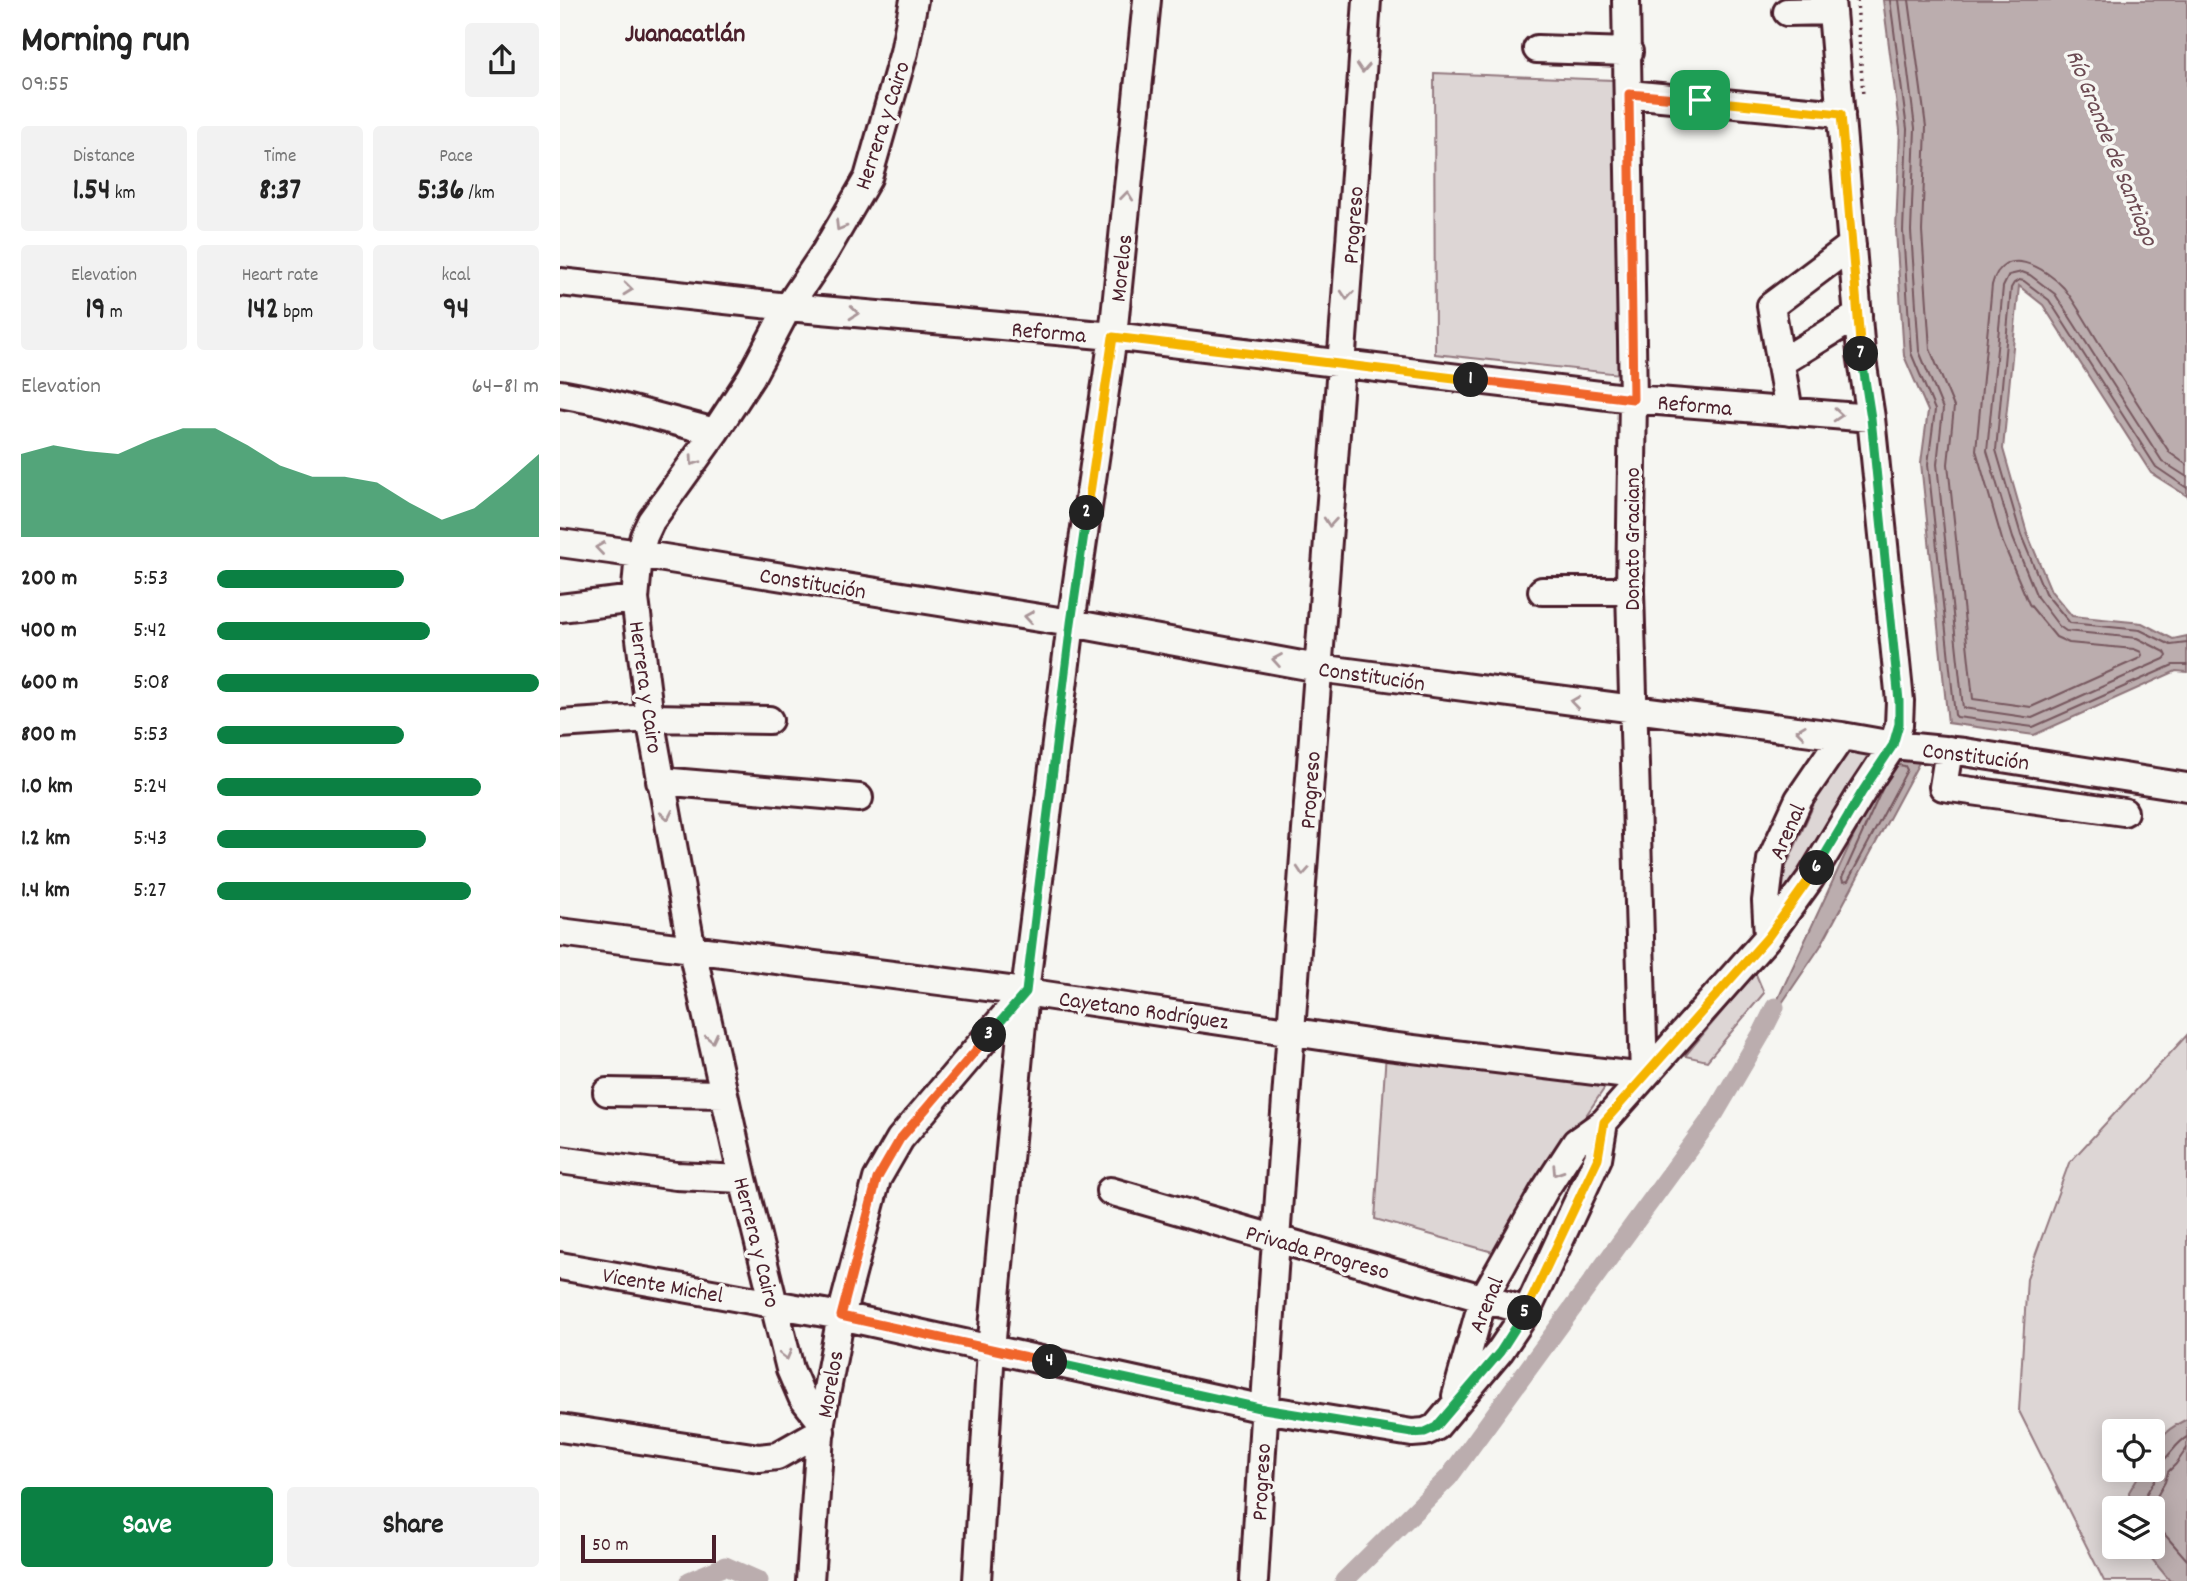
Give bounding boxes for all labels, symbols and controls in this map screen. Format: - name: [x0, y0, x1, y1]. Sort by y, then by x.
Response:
- text: Morning run: [21, 15, 190, 70]
- district label: Juanacatlán: [625, 17, 745, 54]
- button: share: [465, 23, 539, 97]
- water label: Río Grande de Santiago: [2055, 45, 2166, 253]
- street label: Herrera y Cairo: [848, 58, 921, 195]
- one-way arrow: [1355, 63, 1370, 74]
- text: 09:55: [21, 69, 69, 102]
- pin: [1670, 70, 1730, 130]
- icon: arrive: [1681, 81, 1719, 119]
- text: Distance: [73, 144, 135, 171]
- text: Time: [264, 144, 296, 171]
- text: Pace: [439, 144, 473, 171]
- text: 1.54: [72, 171, 110, 214]
- text: 8:37: [259, 171, 301, 214]
- text: 5:36: [417, 171, 464, 214]
- text: km: [110, 181, 136, 208]
- text: /km: [464, 181, 495, 208]
- street label: Progreso: [1336, 185, 1375, 265]
- one-way arrow: [1119, 190, 1134, 201]
- one-way arrow: [836, 219, 849, 232]
- street label: Morelos: [1104, 233, 1143, 304]
- text: Elevation: [71, 263, 137, 290]
- text: Heart rate: [242, 263, 318, 290]
- text: kcal: [442, 263, 470, 290]
- one-way arrow: [623, 281, 634, 296]
- text: 19: [85, 290, 105, 333]
- text: 142: [247, 290, 279, 333]
- text: 94: [443, 290, 469, 333]
- one-way arrow: [1340, 290, 1355, 301]
- text: m: [105, 300, 123, 327]
- text: bpm: [279, 300, 313, 327]
- one-way arrow: [849, 305, 860, 320]
- street label: Reforma: [1010, 315, 1089, 354]
- pin: 7: [1844, 336, 1878, 372]
- text: 7: [1857, 340, 1864, 367]
- pin: 1: [1454, 362, 1488, 398]
- text: 1: [1468, 366, 1473, 393]
- text: Elevation: [21, 371, 101, 404]
- text: 64–81 m: [471, 371, 539, 404]
- street label: Reforma: [1656, 388, 1735, 427]
- one-way arrow: [1833, 408, 1844, 423]
- one-way arrow: [690, 453, 703, 466]
- street label: Donato Graciano: [1618, 467, 1651, 611]
- pin: 2: [1070, 496, 1104, 530]
- text: 2: [1082, 499, 1091, 526]
- one-way arrow: [1323, 517, 1338, 528]
- one-way arrow: [594, 541, 606, 556]
- street label: Constitución: [757, 561, 868, 610]
- text: 200 m: [21, 563, 77, 596]
- text: 5:53: [133, 563, 168, 596]
- one-way arrow: [1023, 609, 1035, 624]
- text: 400 m: [21, 615, 77, 648]
- text: 5:42: [133, 615, 167, 648]
- street label: Herrera y Cairo: [618, 619, 669, 756]
- one-way arrow: [1271, 654, 1283, 669]
- street label: Constitución: [1316, 655, 1427, 702]
- text: 600 m: [21, 667, 78, 700]
- text: 5:08: [133, 667, 169, 700]
- one-way arrow: [1570, 695, 1581, 710]
- text: 800 m: [21, 719, 76, 752]
- text: 5:53: [133, 719, 168, 752]
- one-way arrow: [1795, 723, 1807, 738]
- street label: Constitución: [1920, 736, 2031, 781]
- street label: Progreso: [1293, 750, 1332, 830]
- text: 1.0 km: [21, 771, 73, 804]
- text: 5:24: [133, 771, 167, 804]
- street label: Arenal: [1762, 799, 1816, 866]
- one-way arrow: [659, 809, 674, 821]
- text: 1.2 km: [21, 823, 70, 856]
- text: 5:43: [133, 823, 167, 856]
- pin: 6: [1800, 850, 1834, 886]
- text: 6: [1812, 854, 1821, 881]
- one-way arrow: [1296, 866, 1311, 877]
- text: 1.4 km: [21, 875, 70, 908]
- text: 5:27: [133, 875, 166, 908]
- street label: Cayetano Rodríguez: [1057, 984, 1231, 1041]
- pin: 3: [972, 1018, 1006, 1052]
- text: 3: [984, 1021, 993, 1048]
- one-way arrow: [703, 1032, 718, 1044]
- one-way arrow: [1553, 1163, 1566, 1176]
- street label: Herrera y Cairo: [722, 1174, 787, 1312]
- street label: Privada Progreso: [1241, 1218, 1393, 1291]
- street label: Vicente Michel: [599, 1261, 726, 1314]
- street label: Arenal: [1462, 1272, 1515, 1338]
- pin: 5: [1508, 1296, 1542, 1330]
- text: 5: [1520, 1299, 1529, 1326]
- pin: 4: [1032, 1344, 1068, 1380]
- street label: Morelos: [810, 1348, 855, 1421]
- text: 4: [1046, 1348, 1053, 1375]
- one-way arrow: [778, 1349, 792, 1361]
- map controls: [2102, 1419, 2165, 1559]
- button: locate: [2102, 1419, 2165, 1482]
- street label: Progreso: [1245, 1442, 1282, 1522]
- button: Save: [21, 1487, 273, 1567]
- button: Share: [287, 1487, 539, 1567]
- button: layers: [2102, 1496, 2165, 1559]
- scale bar: [581, 1532, 716, 1564]
- text: 50 m: [592, 1533, 629, 1560]

